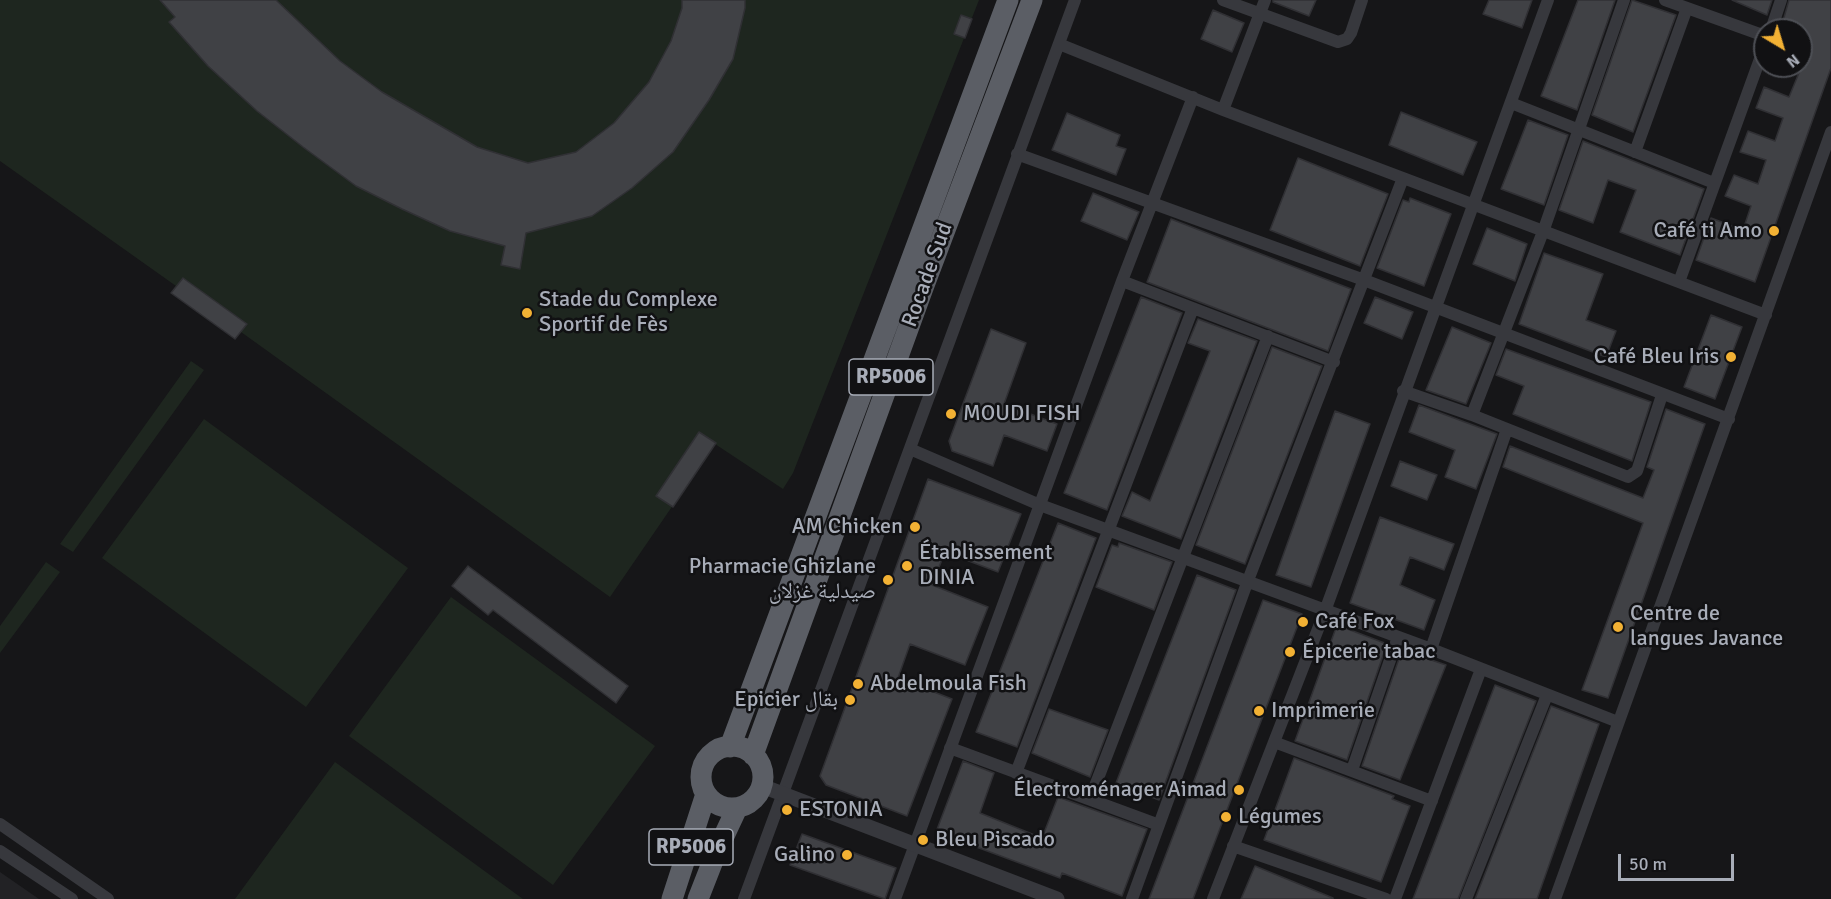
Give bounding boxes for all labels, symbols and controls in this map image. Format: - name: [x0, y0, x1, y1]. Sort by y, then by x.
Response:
- north arrow: [1753, 18, 1813, 78]
- text: N: [1782, 49, 1803, 72]
- place label: Café ti Amo: [1654, 218, 1762, 244]
- street label: Rocade Sud: [897, 219, 959, 331]
- marker: Café ti Amo: [1767, 224, 1781, 238]
- place label: Stade du Complexe Sportif de Fès: [539, 287, 718, 338]
- marker: Stade du Complexe Sportif de Fès: [520, 306, 534, 320]
- place label: Café Bleu Iris: [1594, 344, 1719, 370]
- marker: Café Bleu Iris: [1724, 350, 1738, 364]
- road number: RP5006: [849, 359, 933, 395]
- place label: MOUDI FISH: [963, 401, 1081, 427]
- marker: MOUDI FISH: [944, 407, 958, 421]
- place label: AM Chicken: [792, 514, 903, 540]
- marker: AM Chicken: [908, 520, 922, 534]
- place label: Établissement DINIA: [919, 540, 1053, 592]
- place label: Pharmacie Ghizlane صيدلية غزلان: [689, 554, 876, 606]
- marker: Établissement DINIA: [900, 559, 914, 573]
- marker: Pharmacie Ghizlane صيدلية غزلان: [881, 573, 895, 587]
- place label: Centre de langues Javance: [1630, 601, 1783, 652]
- place label: Café Fox: [1315, 609, 1394, 635]
- marker: Café Fox: [1296, 615, 1310, 629]
- marker: Centre de langues Javance: [1611, 620, 1625, 634]
- place label: Épicerie tabac: [1302, 639, 1436, 665]
- marker: Épicerie tabac: [1283, 645, 1297, 659]
- place label: Abdelmoula Fish: [870, 671, 1027, 697]
- marker: Abdelmoula Fish: [851, 677, 865, 691]
- place label: Epicier بقال: [734, 687, 838, 713]
- marker: Epicier بقال: [843, 693, 857, 707]
- place label: Imprimerie: [1271, 698, 1375, 724]
- marker: Imprimerie: [1252, 704, 1266, 718]
- place label: Électroménager Aimad: [1013, 777, 1227, 803]
- marker: Électroménager Aimad: [1232, 783, 1246, 797]
- place label: ESTONIA: [799, 797, 883, 823]
- marker: ESTONIA: [780, 803, 794, 817]
- place label: Légumes: [1238, 804, 1322, 830]
- marker: Légumes: [1219, 810, 1233, 824]
- place label: Bleu Piscado: [935, 827, 1055, 853]
- road number: RP5006: [649, 829, 733, 865]
- marker: Bleu Piscado: [916, 833, 930, 847]
- place label: Galino: [774, 842, 835, 868]
- scale bar: [1621, 842, 1736, 880]
- marker: Galino: [840, 848, 854, 862]
- text: 50 m: [1629, 853, 1667, 875]

